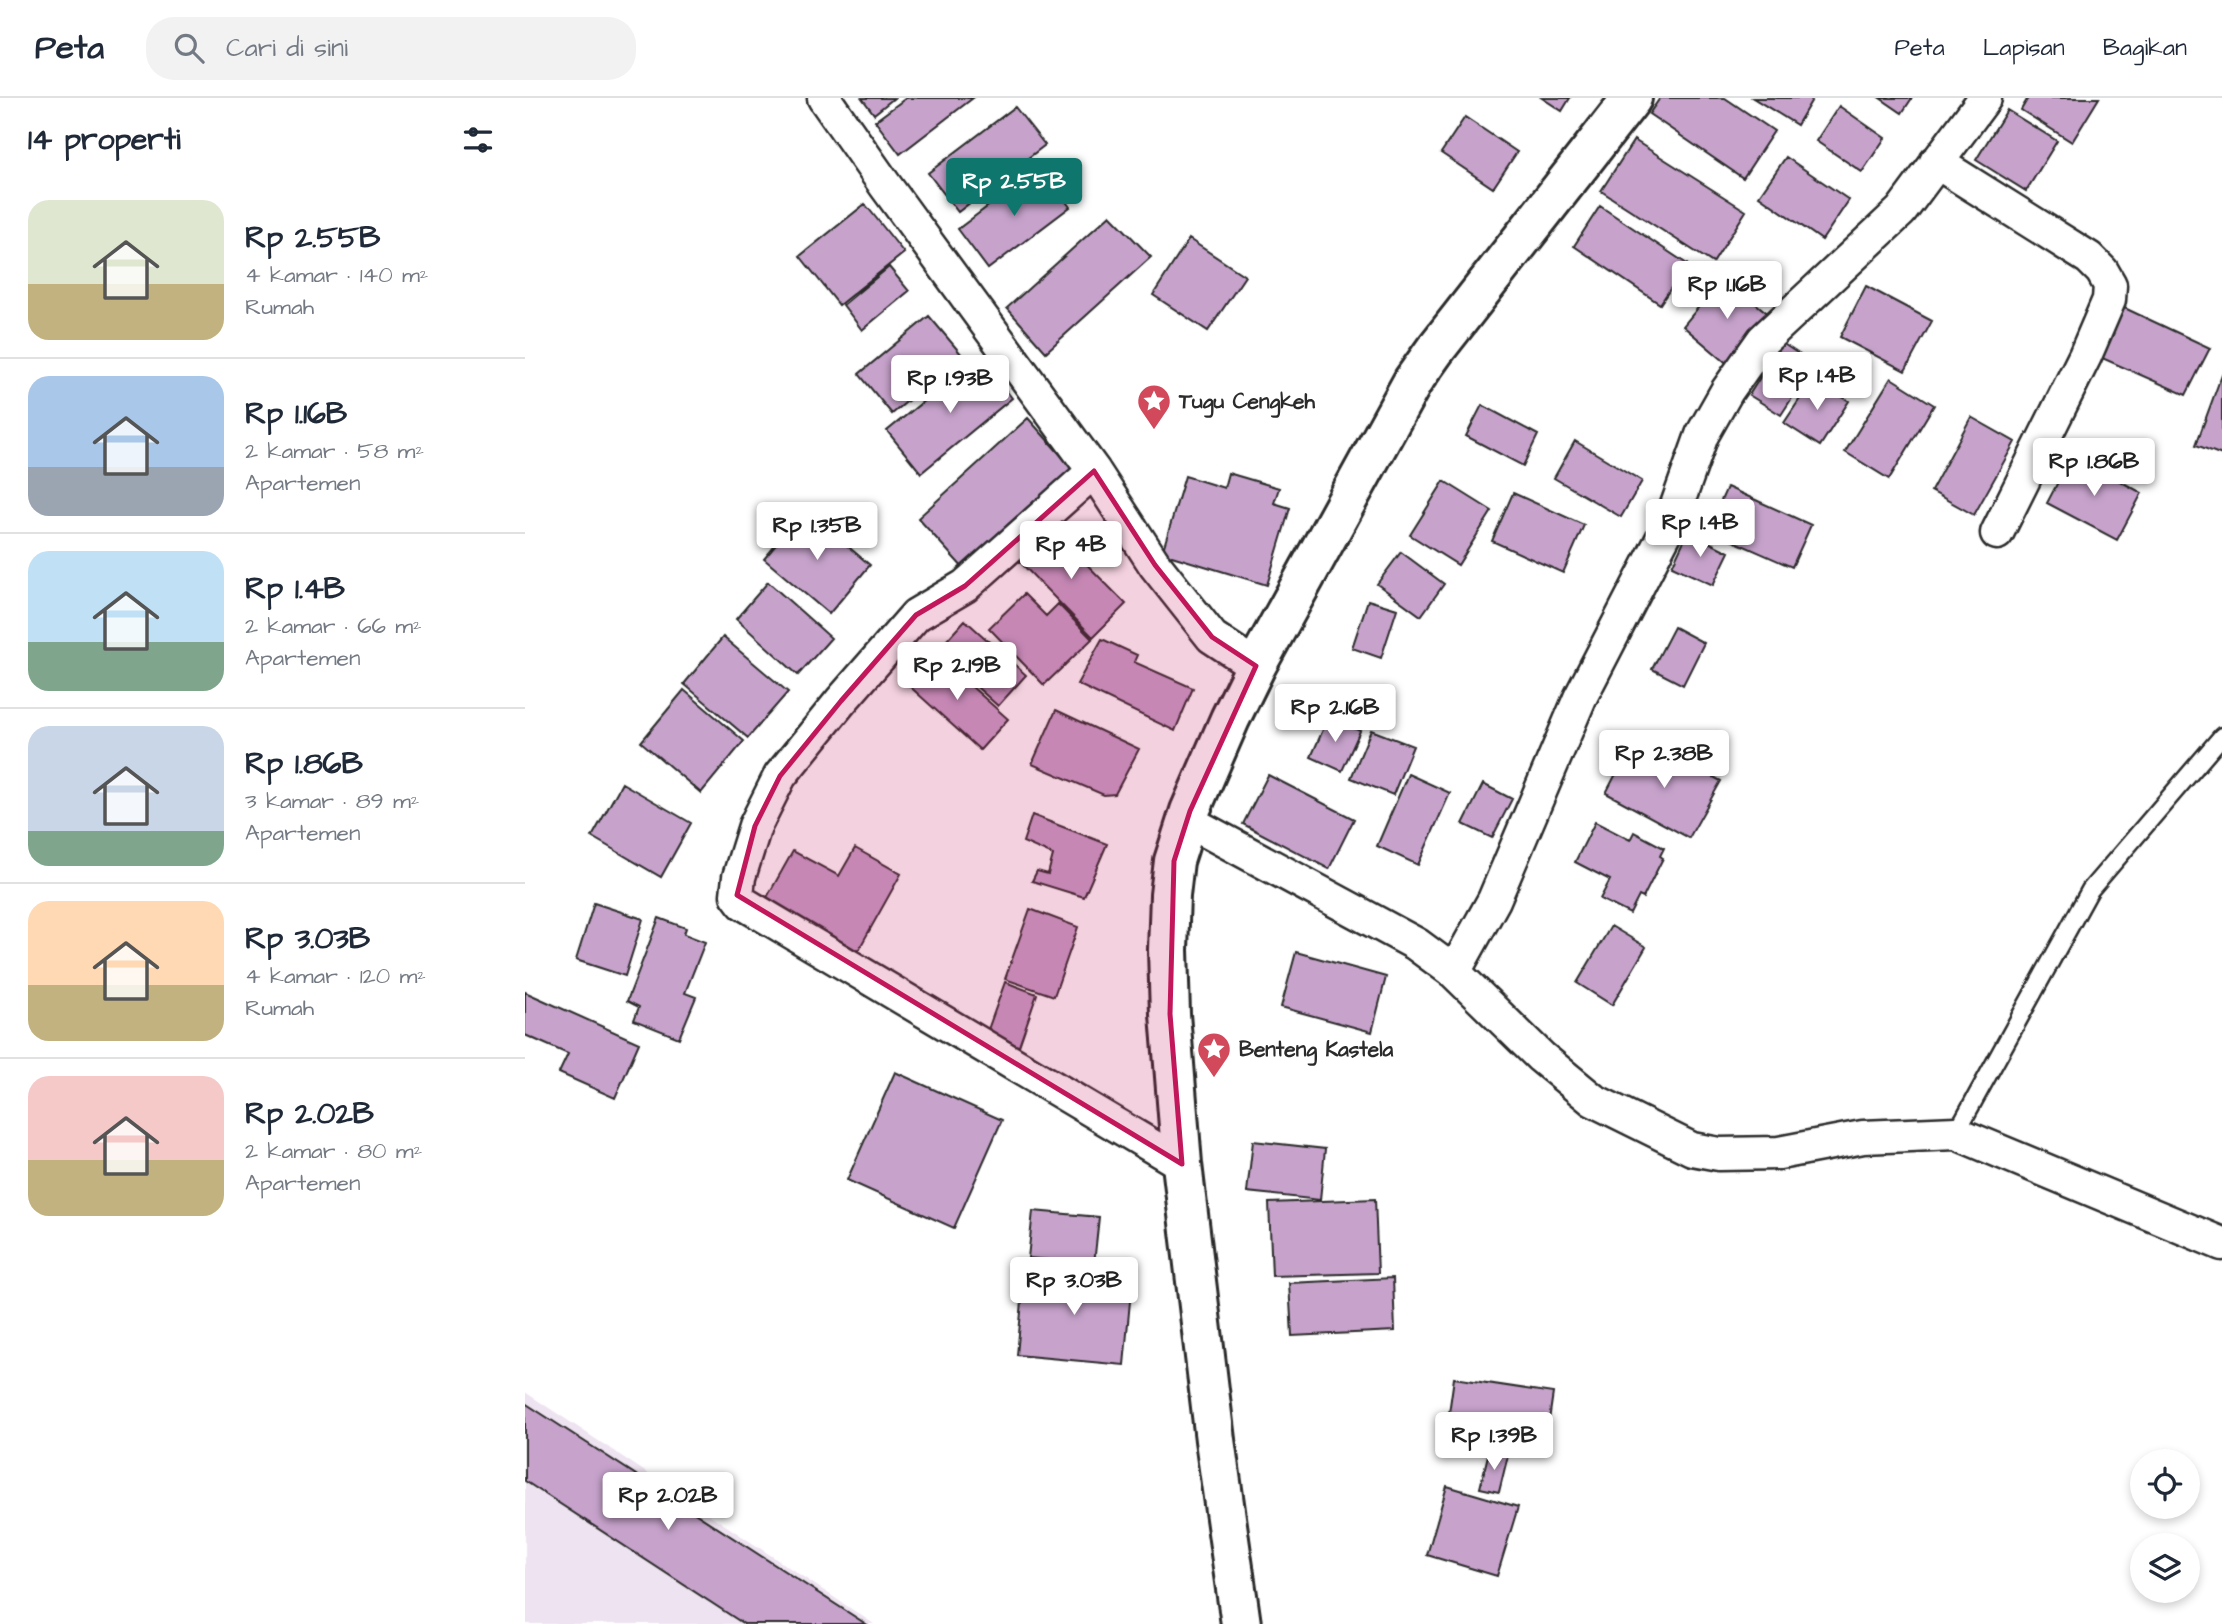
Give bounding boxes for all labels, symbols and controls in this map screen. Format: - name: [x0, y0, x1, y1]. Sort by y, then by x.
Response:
- search box: [146, 17, 636, 80]
- text: Peta: [35, 25, 104, 71]
- icon: search: [170, 29, 208, 67]
- text: Cari di sini: [226, 30, 348, 66]
- text: Peta: [1894, 31, 1945, 65]
- text: Lapisan: [1983, 31, 2065, 65]
- text: Bagikan: [2103, 31, 2187, 65]
- text: 14 properti: [28, 119, 181, 161]
- icon: filters: [459, 121, 497, 159]
- pin: Rp 2.55B: [942, 158, 1086, 218]
- text: Rp 2.55B: [962, 165, 1066, 197]
- text: Rp 2.55B: [245, 217, 380, 259]
- icon: home: [84, 228, 168, 312]
- text: 4 kamar · 140 m²: [245, 259, 428, 291]
- pin: Rp 1.16B: [1655, 262, 1799, 321]
- text: Rp 1.16B: [1688, 268, 1766, 300]
- text: Rumah: [245, 291, 314, 323]
- pin: Rp 1.4B: [1752, 352, 1882, 412]
- pin: Rp 1.93B: [878, 356, 1022, 415]
- text: Rp 1.4B: [1779, 359, 1855, 391]
- text: Rp 1.93B: [907, 362, 993, 394]
- place icon: Tugu Cengkeh: [1135, 382, 1173, 431]
- place label: Tugu Cengkeh: [1178, 387, 1315, 418]
- text: Rp 1.16B: [245, 393, 347, 435]
- icon: home: [84, 404, 168, 488]
- text: 2 kamar · 58 m²: [245, 435, 424, 467]
- pin: Rp 1.86B: [2022, 438, 2166, 498]
- text: Rp 1.86B: [2049, 445, 2139, 477]
- text: Apartemen: [245, 467, 361, 499]
- pin: Rp 1.4B: [1635, 500, 1765, 559]
- pin: Rp 1.35B: [745, 503, 889, 562]
- text: Rp 1.4B: [1662, 506, 1738, 538]
- text: Rp 1.35B: [773, 509, 861, 541]
- pin: Rp 4B: [1022, 522, 1120, 581]
- text: Rp 4B: [1036, 528, 1106, 560]
- text: Rp 1.4B: [245, 568, 345, 610]
- icon: home: [84, 579, 168, 663]
- text: 2 kamar · 66 m²: [245, 610, 422, 642]
- text: Apartemen: [245, 642, 361, 674]
- pin: Rp 2.19B: [885, 642, 1029, 702]
- text: Rp 2.19B: [913, 649, 1001, 681]
- pin: Rp 2.16B: [1263, 684, 1407, 744]
- text: Rp 2.16B: [1291, 691, 1379, 723]
- pin: Rp 2.38B: [1592, 730, 1736, 790]
- text: Rp 2.38B: [1615, 737, 1713, 769]
- text: Rp 1.86B: [245, 743, 363, 785]
- icon: home: [84, 754, 168, 838]
- text: 3 kamar · 89 m²: [245, 785, 419, 817]
- text: Apartemen: [245, 817, 361, 849]
- text: Rp 3.03B: [245, 918, 370, 960]
- icon: home: [84, 929, 168, 1013]
- text: 4 kamar · 120 m²: [245, 960, 426, 992]
- text: Rumah: [245, 992, 314, 1024]
- place icon: Benteng Kastela: [1195, 1030, 1233, 1079]
- place label: Benteng Kastela: [1239, 1035, 1393, 1066]
- text: Rp 2.02B: [245, 1093, 374, 1135]
- icon: home: [84, 1104, 168, 1188]
- text: 2 kamar · 80 m²: [245, 1135, 422, 1167]
- text: Apartemen: [245, 1167, 361, 1199]
- pin: Rp 3.03B: [1002, 1258, 1146, 1317]
- text: Rp 3.03B: [1026, 1264, 1122, 1296]
- pin: Rp 1.39B: [1422, 1412, 1566, 1472]
- text: Rp 1.39B: [1451, 1419, 1537, 1451]
- map controls: [2130, 1449, 2200, 1603]
- button: locate: [2130, 1449, 2200, 1519]
- pin: Rp 2.02B: [596, 1472, 740, 1532]
- text: Rp 2.02B: [619, 1479, 717, 1511]
- button: layers: [2130, 1533, 2200, 1603]

